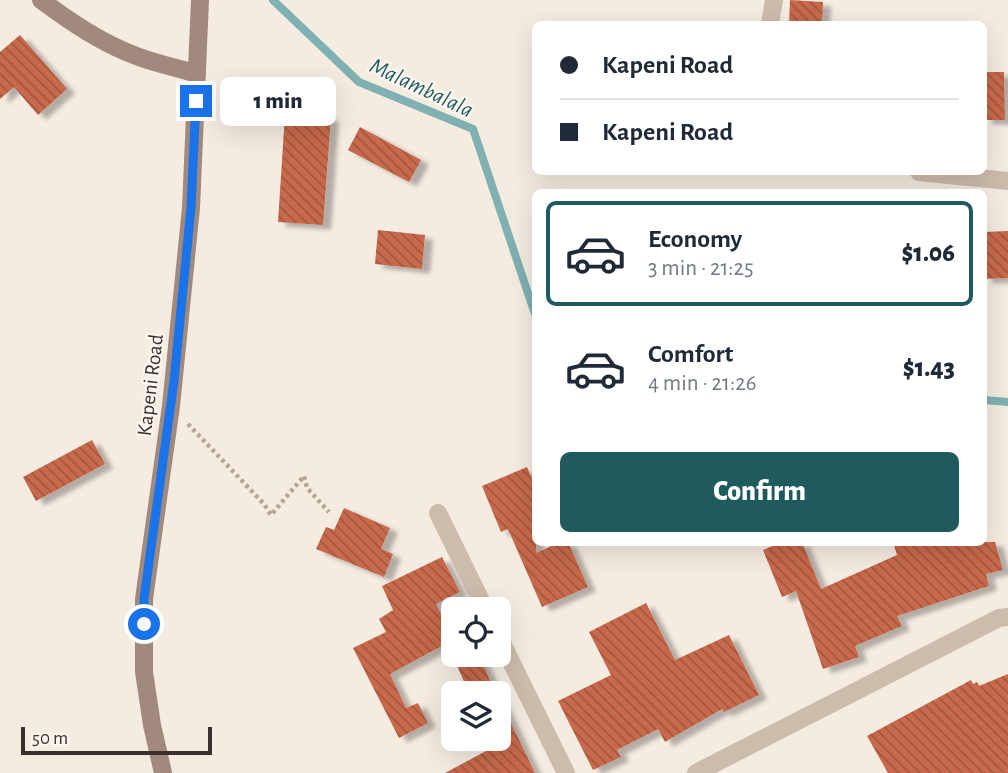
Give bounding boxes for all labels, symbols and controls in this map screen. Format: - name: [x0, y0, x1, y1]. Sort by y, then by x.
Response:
- text: Kapeni Road: [602, 52, 733, 78]
- water label: Malambalala: [366, 54, 477, 122]
- callout: 1 min: [220, 76, 336, 126]
- route end: [180, 85, 212, 117]
- text: 1 min: [254, 90, 302, 113]
- text: Kapeni Road: [602, 119, 733, 145]
- icon: car: [564, 222, 627, 285]
- text: Economy: [648, 226, 742, 252]
- text: $1.06: [901, 240, 955, 266]
- text: 3 min · 21:25: [648, 257, 754, 280]
- street label: Kapeni Road: [134, 333, 167, 437]
- icon: car: [564, 337, 627, 400]
- text: Comfort: [648, 341, 733, 367]
- text: $1.43: [903, 355, 955, 381]
- text: 4 min · 21:26: [648, 372, 756, 395]
- button: Confirm: [560, 452, 959, 532]
- map controls: [441, 597, 511, 751]
- button: locate: [441, 597, 511, 667]
- route start: [128, 608, 160, 640]
- button: layers: [441, 681, 511, 751]
- scale bar: [21, 724, 212, 756]
- text: 50 m: [32, 729, 68, 748]

